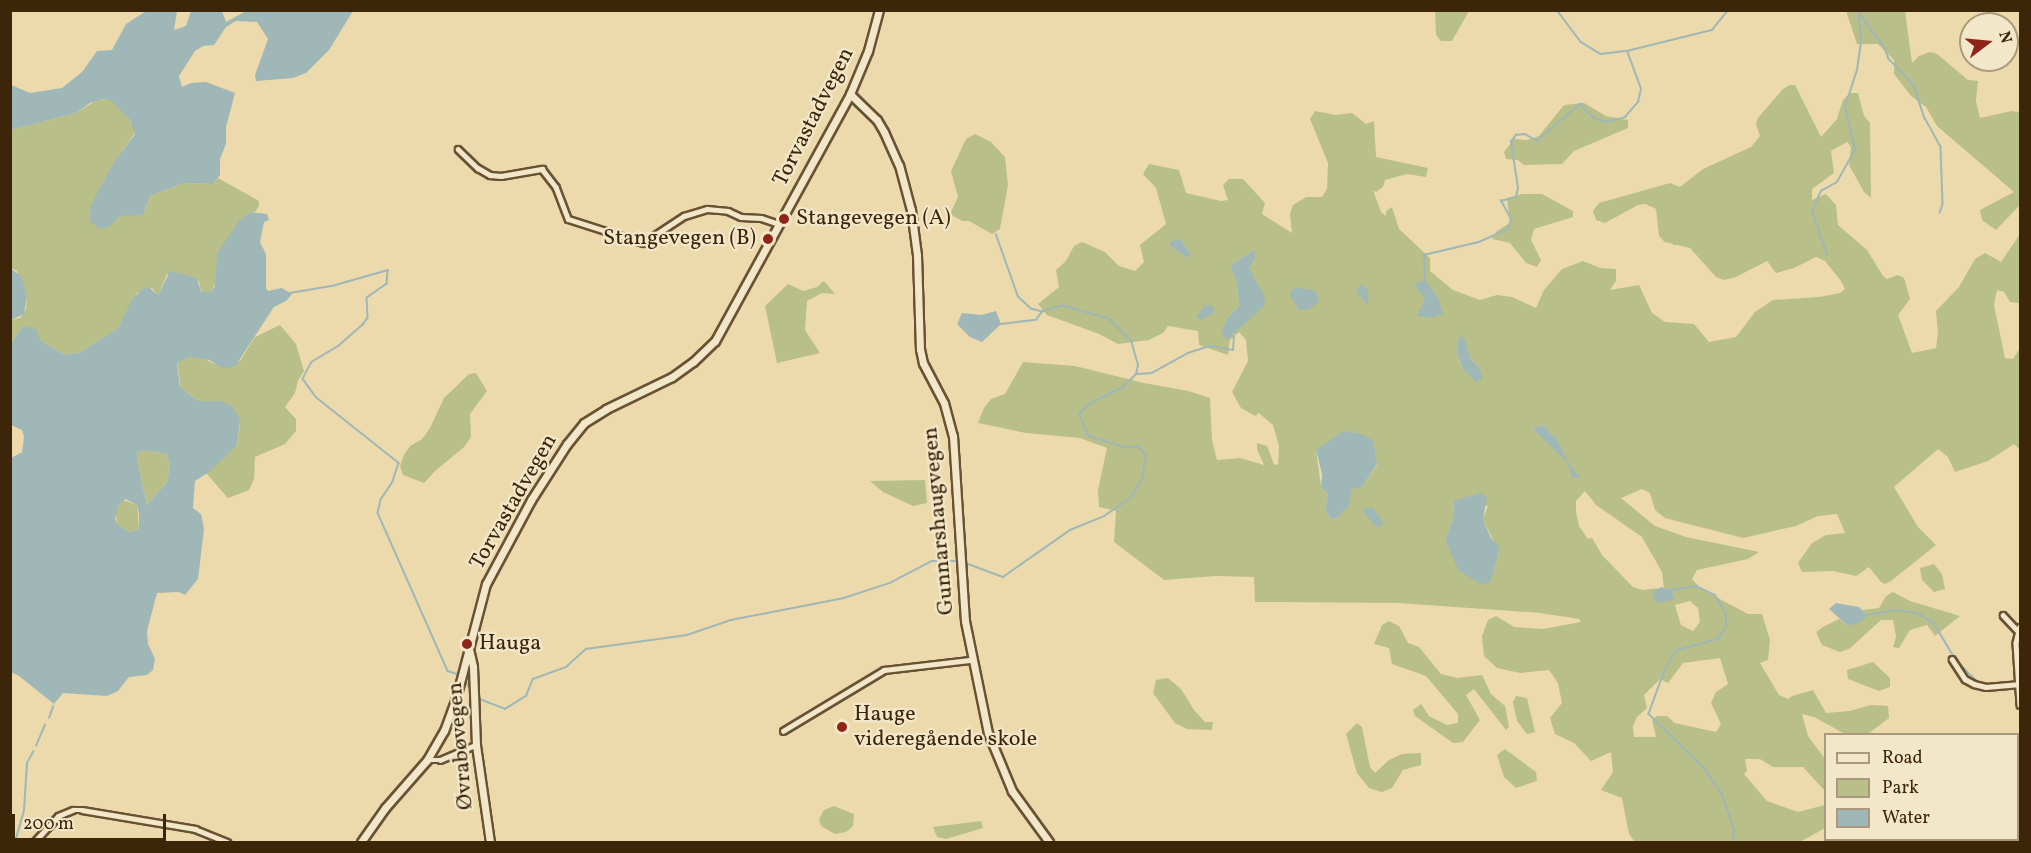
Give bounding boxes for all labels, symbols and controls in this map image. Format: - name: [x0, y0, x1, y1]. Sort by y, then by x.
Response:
- north arrow: [1959, 12, 2019, 72]
- text: N: [1992, 29, 2017, 46]
- street label: Torvastadvegen: [768, 43, 860, 191]
- place label: Stangevegen (A): [796, 206, 951, 232]
- marker: Stangevegen (A): [777, 212, 791, 226]
- place label: Stangevegen (B): [603, 226, 756, 252]
- marker: Stangevegen (B): [761, 232, 775, 246]
- street label: Gunnarshaugvegen: [918, 426, 960, 616]
- street label: Torvastadvegen: [465, 430, 563, 574]
- place label: Hauga: [479, 631, 541, 657]
- marker: Hauga: [460, 637, 474, 651]
- street label: Øvrabøvegen: [442, 681, 480, 811]
- place label: Hauge videregående skole: [854, 701, 1037, 752]
- marker: Hauge videregående skole: [835, 720, 849, 734]
- legend: [1824, 733, 2019, 841]
- text: Road: [1882, 746, 1923, 771]
- text: Park: [1882, 776, 1919, 801]
- scale bar: [15, 802, 170, 840]
- text: Water: [1882, 806, 1930, 831]
- text: 200 m: [23, 812, 74, 837]

